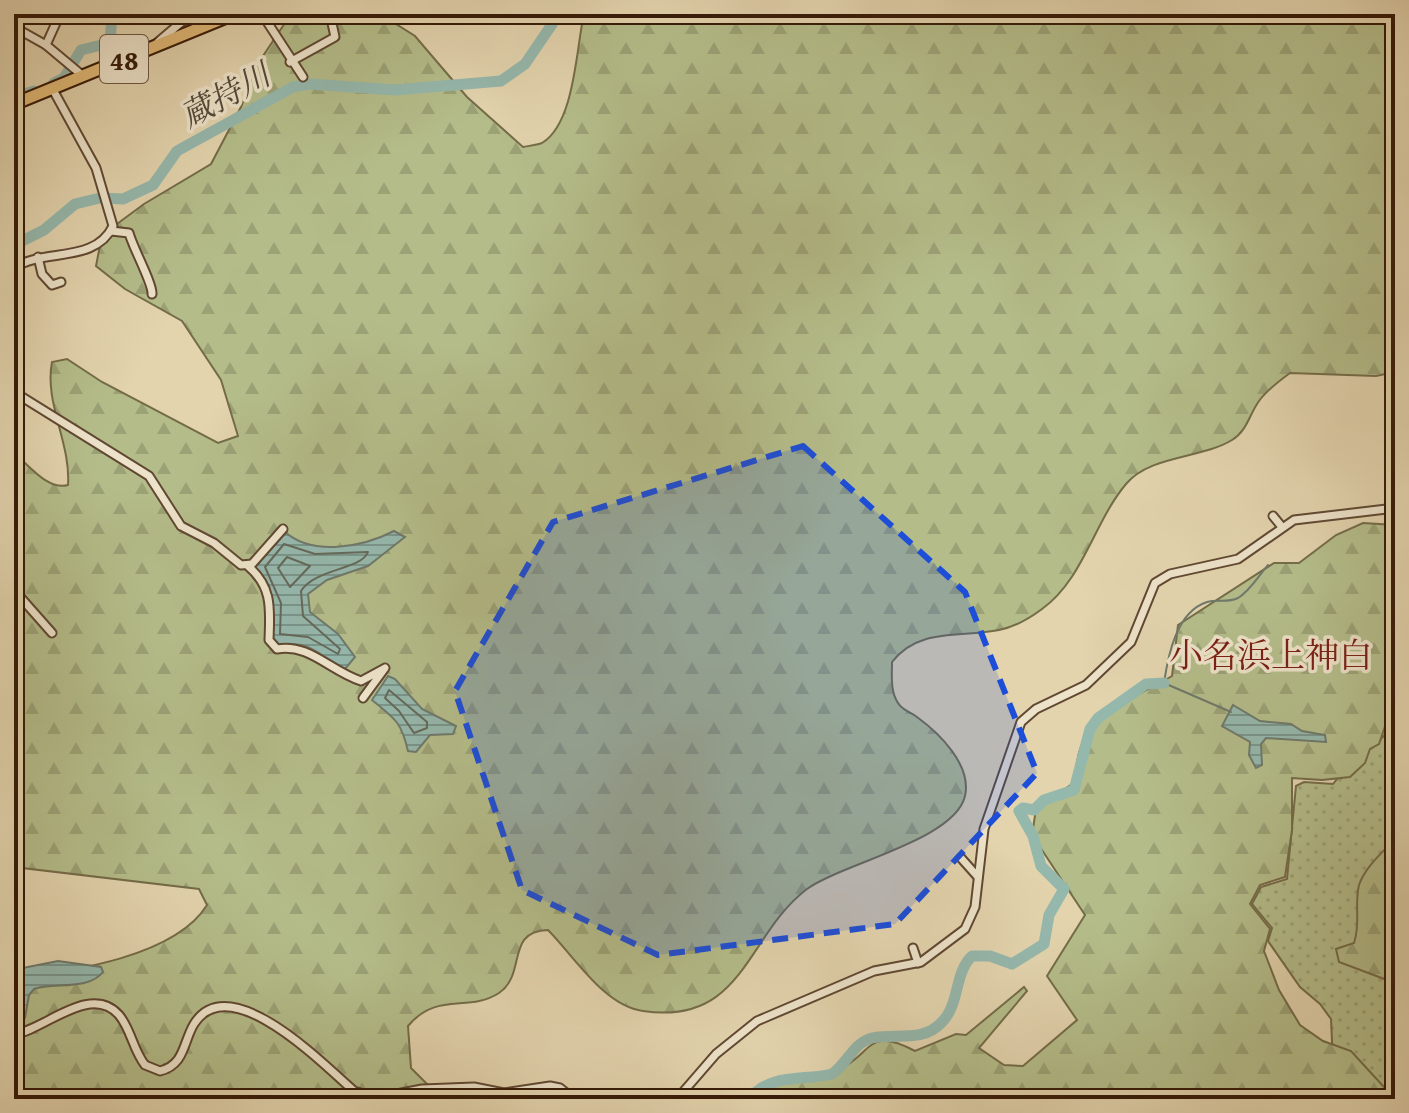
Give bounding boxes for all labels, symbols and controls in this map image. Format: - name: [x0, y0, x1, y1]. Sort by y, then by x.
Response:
- road number: 48: [100, 35, 148, 83]
- water label: 蔵持川: [172, 50, 281, 139]
- district label: 小名浜上神白: [1169, 630, 1373, 679]

